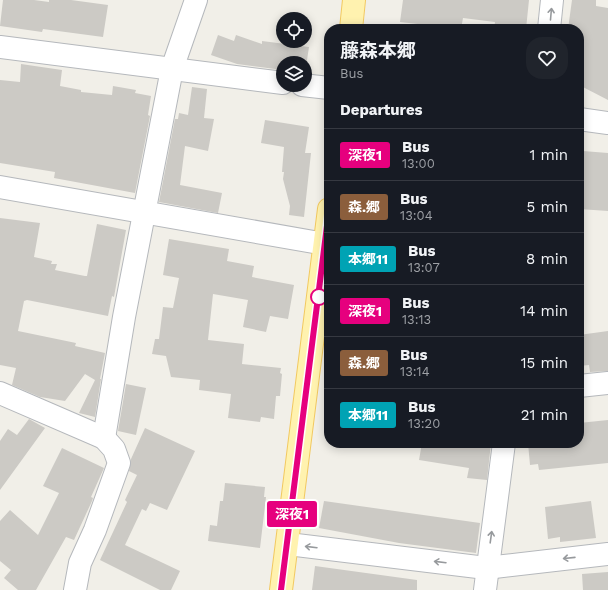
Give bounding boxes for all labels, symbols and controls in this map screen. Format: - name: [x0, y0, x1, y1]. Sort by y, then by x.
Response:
- one-way arrow: [547, 8, 554, 21]
- map controls: [276, 12, 312, 92]
- button: locate: [276, 12, 312, 48]
- button: heart: [526, 37, 568, 79]
- text: 藤森本郷: [340, 39, 416, 62]
- button: layers: [276, 56, 312, 92]
- text: Bus: [340, 66, 363, 81]
- text: Departures: [340, 101, 423, 119]
- text: Bus: [402, 138, 430, 156]
- text: 1 min: [529, 146, 568, 164]
- text: 深夜1: [348, 147, 382, 163]
- text: 13:00: [402, 156, 435, 171]
- text: Bus: [400, 190, 428, 208]
- text: 5 min: [527, 198, 568, 216]
- text: 森.郷: [348, 199, 380, 215]
- text: 13:04: [400, 208, 433, 223]
- text: Bus: [408, 242, 436, 260]
- text: 8 min: [526, 250, 568, 268]
- text: 本郷11: [348, 251, 388, 267]
- text: 13:07: [408, 260, 440, 275]
- unlabelled marker: [310, 288, 328, 306]
- text: Bus: [402, 294, 430, 312]
- text: 14 min: [520, 302, 568, 320]
- text: 深夜1: [348, 303, 382, 319]
- text: 13:13: [402, 312, 431, 327]
- text: Bus: [400, 346, 428, 364]
- text: 15 min: [521, 354, 568, 372]
- text: 森.郷: [348, 355, 380, 371]
- text: 13:14: [400, 364, 430, 379]
- text: Bus: [408, 398, 436, 416]
- text: 21 min: [521, 406, 568, 424]
- text: 本郷11: [348, 407, 388, 423]
- text: 13:20: [408, 416, 440, 431]
- line badge: 深夜1: [269, 501, 315, 527]
- text: 深夜1: [275, 506, 309, 522]
- one-way arrow: [487, 531, 495, 544]
- one-way arrow: [305, 543, 318, 551]
- one-way arrow: [563, 555, 576, 562]
- one-way arrow: [434, 558, 447, 566]

